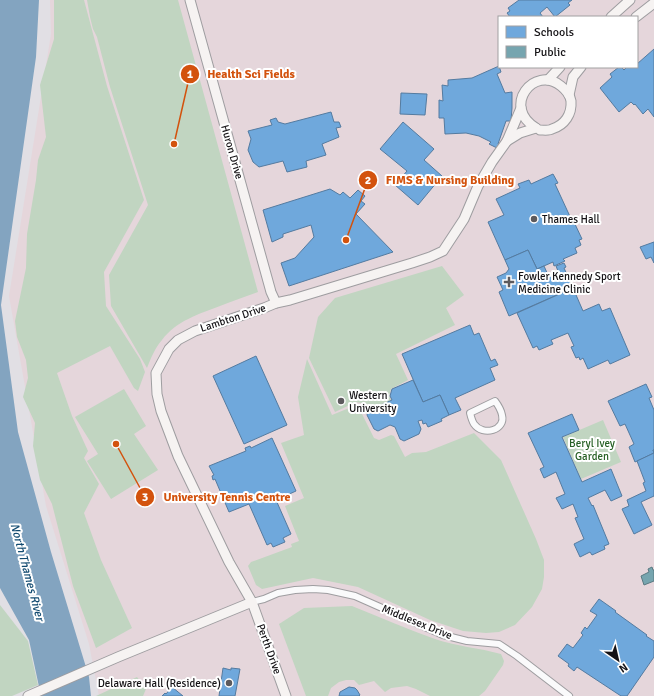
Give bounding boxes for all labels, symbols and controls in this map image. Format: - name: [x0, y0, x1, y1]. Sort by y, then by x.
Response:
- legend: [498, 16, 638, 68]
- text: Schools: [534, 25, 574, 40]
- text: Public: [534, 45, 566, 60]
- callout: Health Sci Fields: [180, 62, 303, 86]
- text: 1: [187, 67, 194, 82]
- text: Health Sci Fields: [207, 67, 296, 82]
- street label: Huron Drive: [218, 123, 246, 181]
- callout: FIMS & Nursing Building: [358, 168, 523, 192]
- text: 2: [365, 173, 371, 188]
- text: FIMS & Nursing Building: [386, 173, 515, 188]
- place label: Thames Hall: [542, 213, 600, 226]
- marker: Thames Hall: [529, 214, 539, 224]
- place label: Fowler Kennedy Sport Medicine Clinic: [518, 270, 621, 296]
- marker: Fowler Kennedy Sport Medicine Clinic: [503, 276, 515, 288]
- street label: Lambton Drive: [199, 301, 267, 335]
- place label: Western University: [349, 389, 397, 415]
- marker: Western University: [336, 396, 346, 406]
- park label: Beryl Ivey Garden: [569, 437, 616, 463]
- callout: University Tennis Centre: [135, 485, 298, 509]
- text: 3: [142, 490, 148, 505]
- text: University Tennis Centre: [163, 490, 291, 505]
- water label: North Thames River: [7, 522, 48, 624]
- street label: Middlesex Drive: [380, 602, 454, 642]
- street label: Perth Drive: [254, 622, 284, 676]
- north arrow: [598, 640, 638, 680]
- text: N: [617, 660, 630, 675]
- place label: Delaware Hall (Residence): [98, 677, 221, 690]
- marker: Delaware Hall (Residence): [224, 678, 234, 688]

